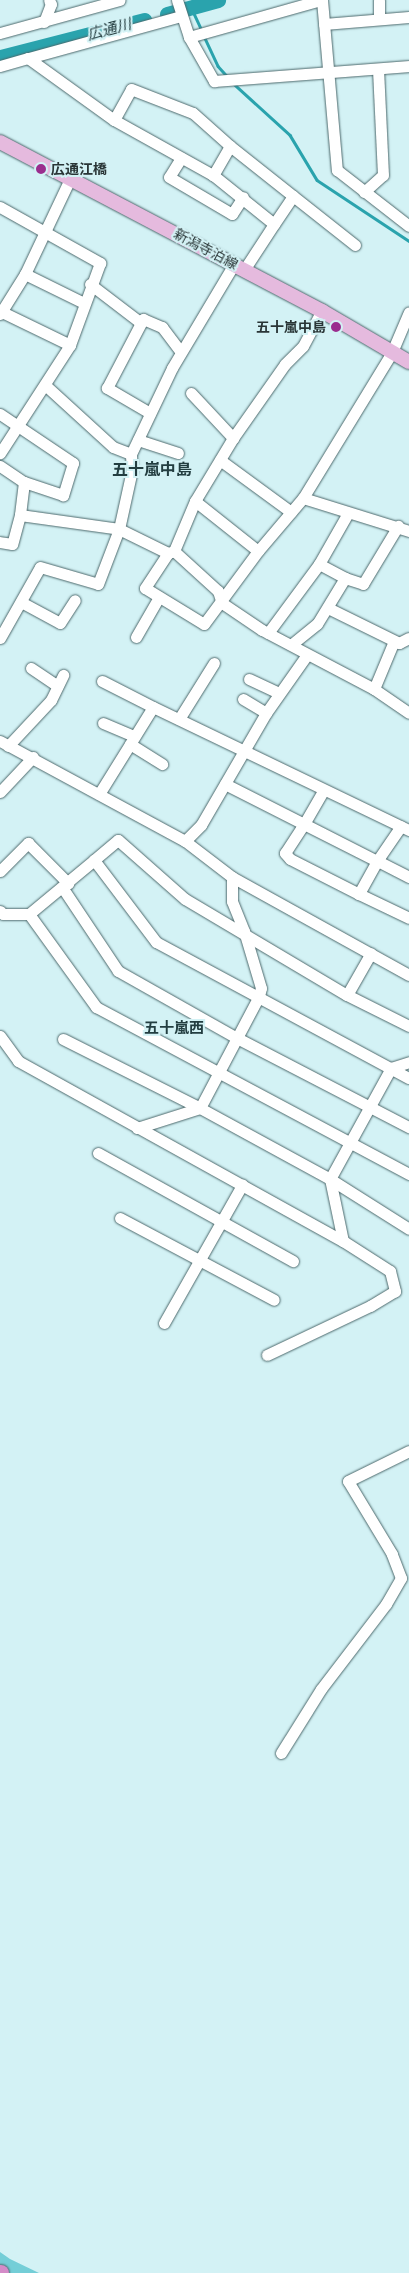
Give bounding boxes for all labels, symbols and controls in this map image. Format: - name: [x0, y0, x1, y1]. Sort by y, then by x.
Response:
- water label: 広通川: [85, 14, 133, 44]
- place label: 広通江橋: [51, 161, 107, 177]
- marker: 広通江橋: [35, 163, 47, 175]
- street label: 新潟寺泊線: [171, 225, 241, 273]
- place label: 五十嵐中島: [256, 319, 326, 335]
- marker: 五十嵐中島: [330, 321, 342, 333]
- district label: 五十嵐中島: [112, 459, 192, 479]
- district label: 五十嵐西: [144, 1019, 204, 1037]

